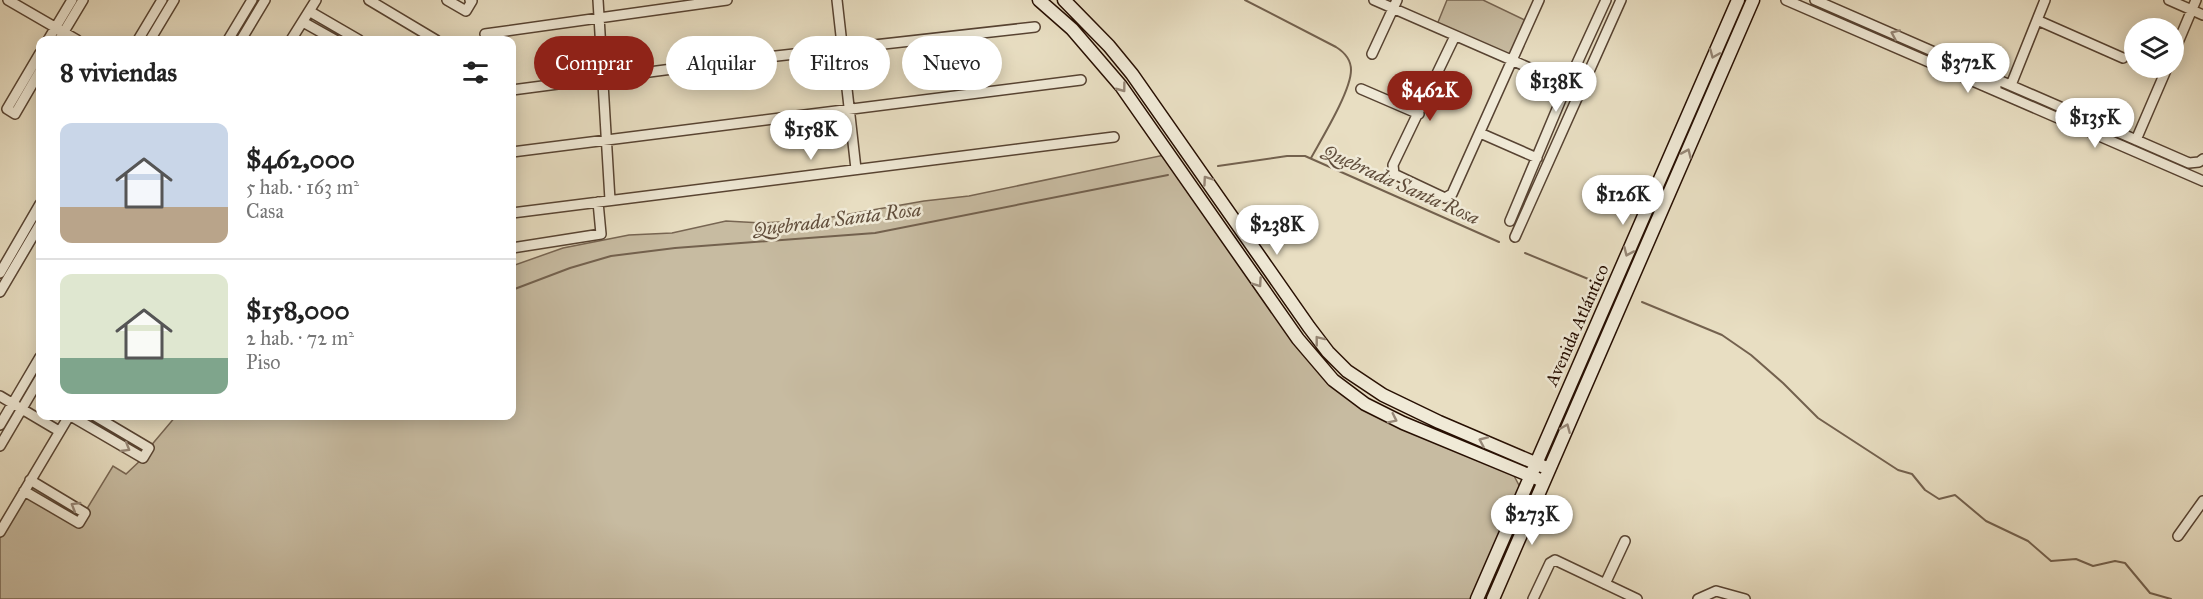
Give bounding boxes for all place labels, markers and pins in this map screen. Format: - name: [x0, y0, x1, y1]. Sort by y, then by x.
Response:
- pin: $372K: [1926, 43, 2010, 94]
- pin: $138K: [1514, 62, 1598, 113]
- pin: $462K: [1388, 71, 1472, 122]
- pin: $135K: [2053, 98, 2137, 149]
- pin: $158K: [769, 110, 853, 161]
- pin: $126K: [1581, 175, 1665, 226]
- pin: $238K: [1235, 205, 1319, 256]
- pin: $273K: [1490, 495, 1574, 546]

